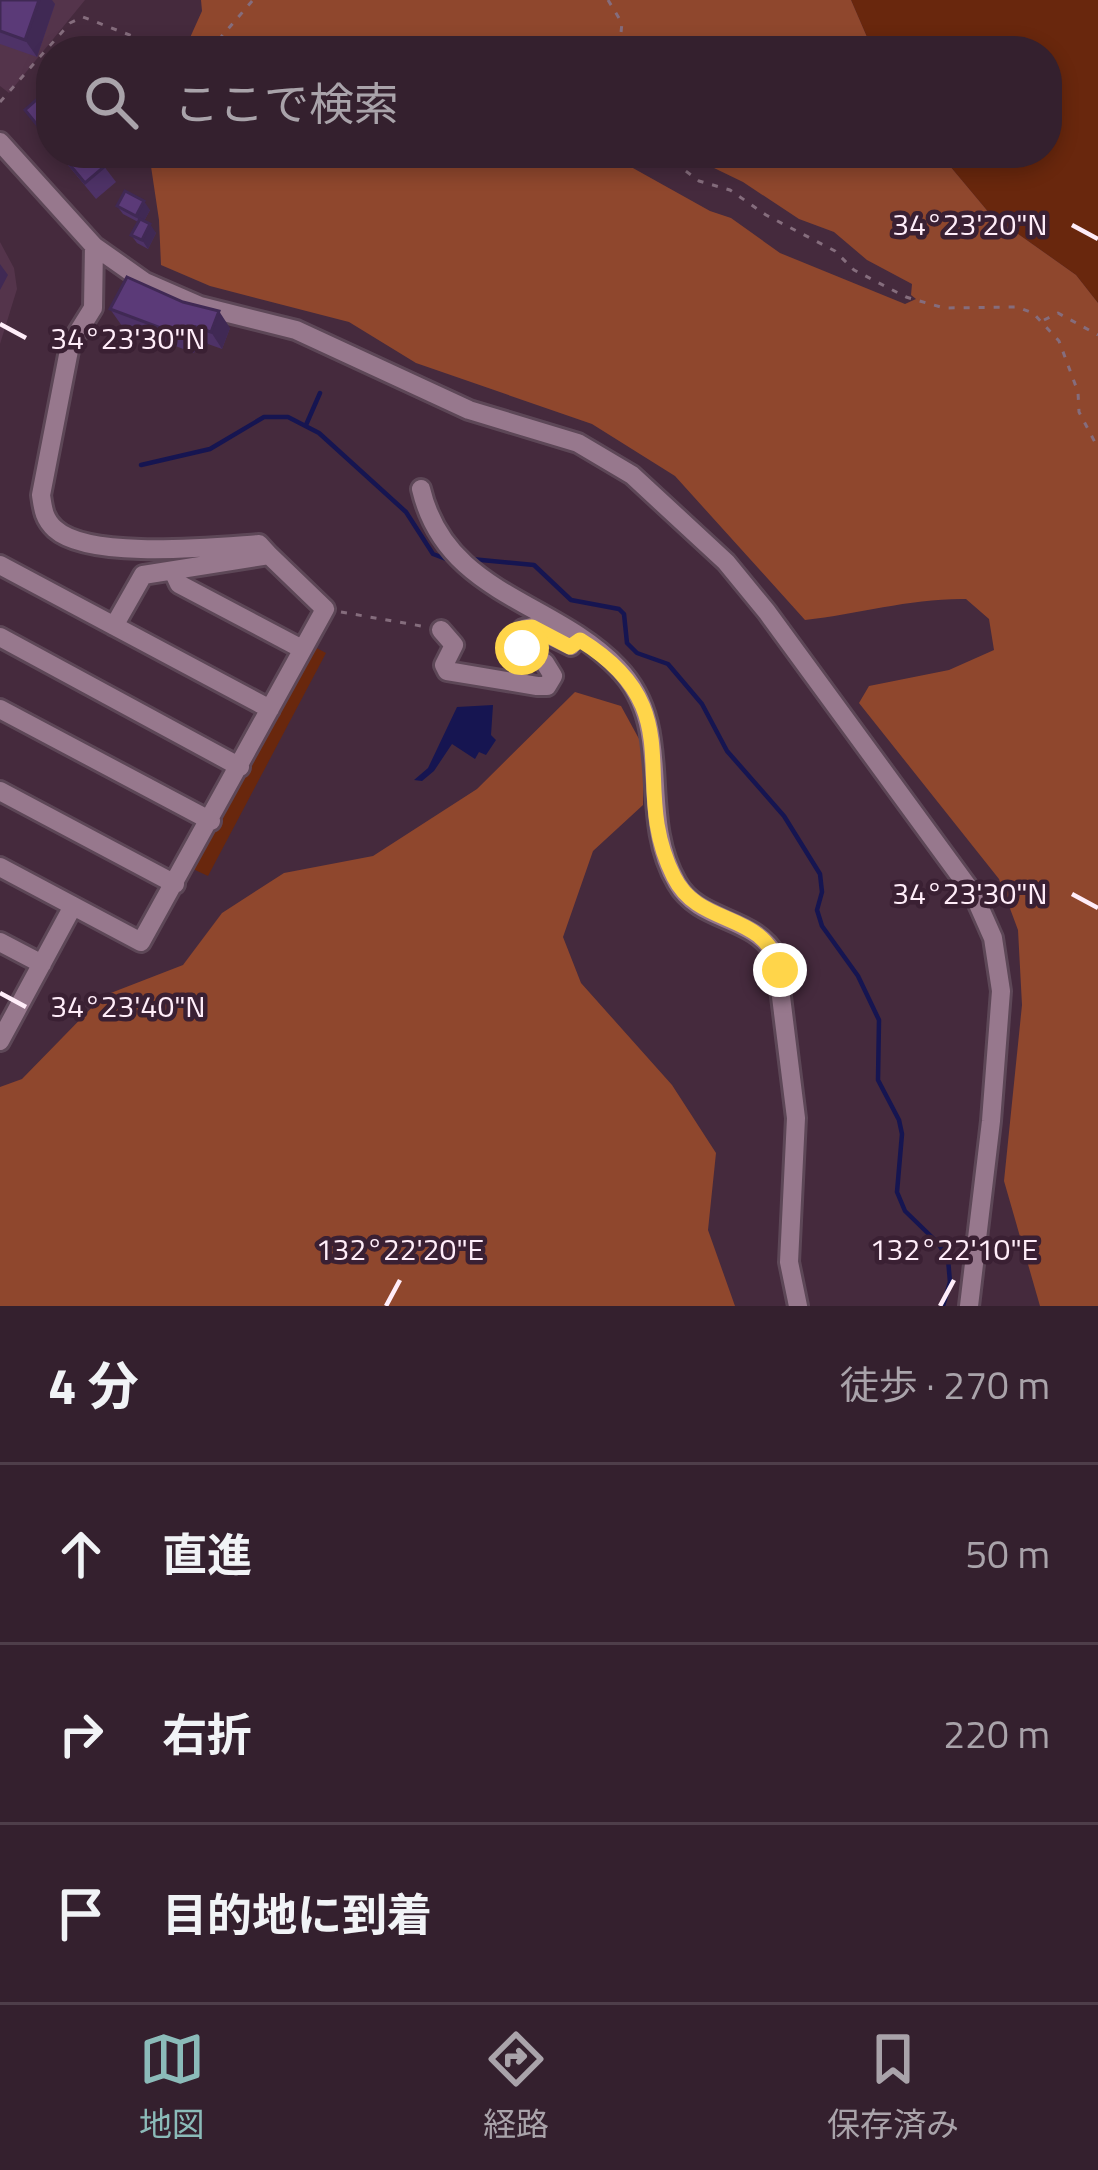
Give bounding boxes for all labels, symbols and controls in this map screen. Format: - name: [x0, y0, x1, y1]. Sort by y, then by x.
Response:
- search box: [36, 36, 1062, 168]
- icon: search: [78, 69, 144, 135]
- text: ここで検索: [174, 69, 399, 137]
- text: 34°23'20"N: [892, 201, 1048, 247]
- text: 34°23'30"N: [50, 315, 206, 361]
- route start: [495, 621, 549, 675]
- text: 34°23'30"N: [892, 870, 1048, 916]
- route end: [753, 943, 807, 997]
- text: 34°23'40"N: [50, 983, 206, 1029]
- text: 132°22'20"E: [316, 1226, 484, 1272]
- text: 132°22'10"E: [870, 1226, 1038, 1272]
- text: 4 分: [48, 1346, 139, 1424]
- text: 徒歩 · 270 m: [840, 1355, 1050, 1414]
- text: 直進: [162, 1520, 252, 1588]
- icon: ahead: [48, 1521, 114, 1587]
- text: 50 m: [965, 1524, 1050, 1583]
- text: 右折: [162, 1700, 252, 1768]
- icon: right: [48, 1701, 114, 1767]
- text: 220 m: [943, 1704, 1050, 1763]
- text: 目的地に到着: [162, 1880, 432, 1948]
- icon: arrive: [48, 1881, 114, 1947]
- tab: 地図: [139, 2026, 205, 2149]
- tab: 経路: [483, 2026, 549, 2149]
- tab: 保存済み: [827, 2026, 959, 2149]

